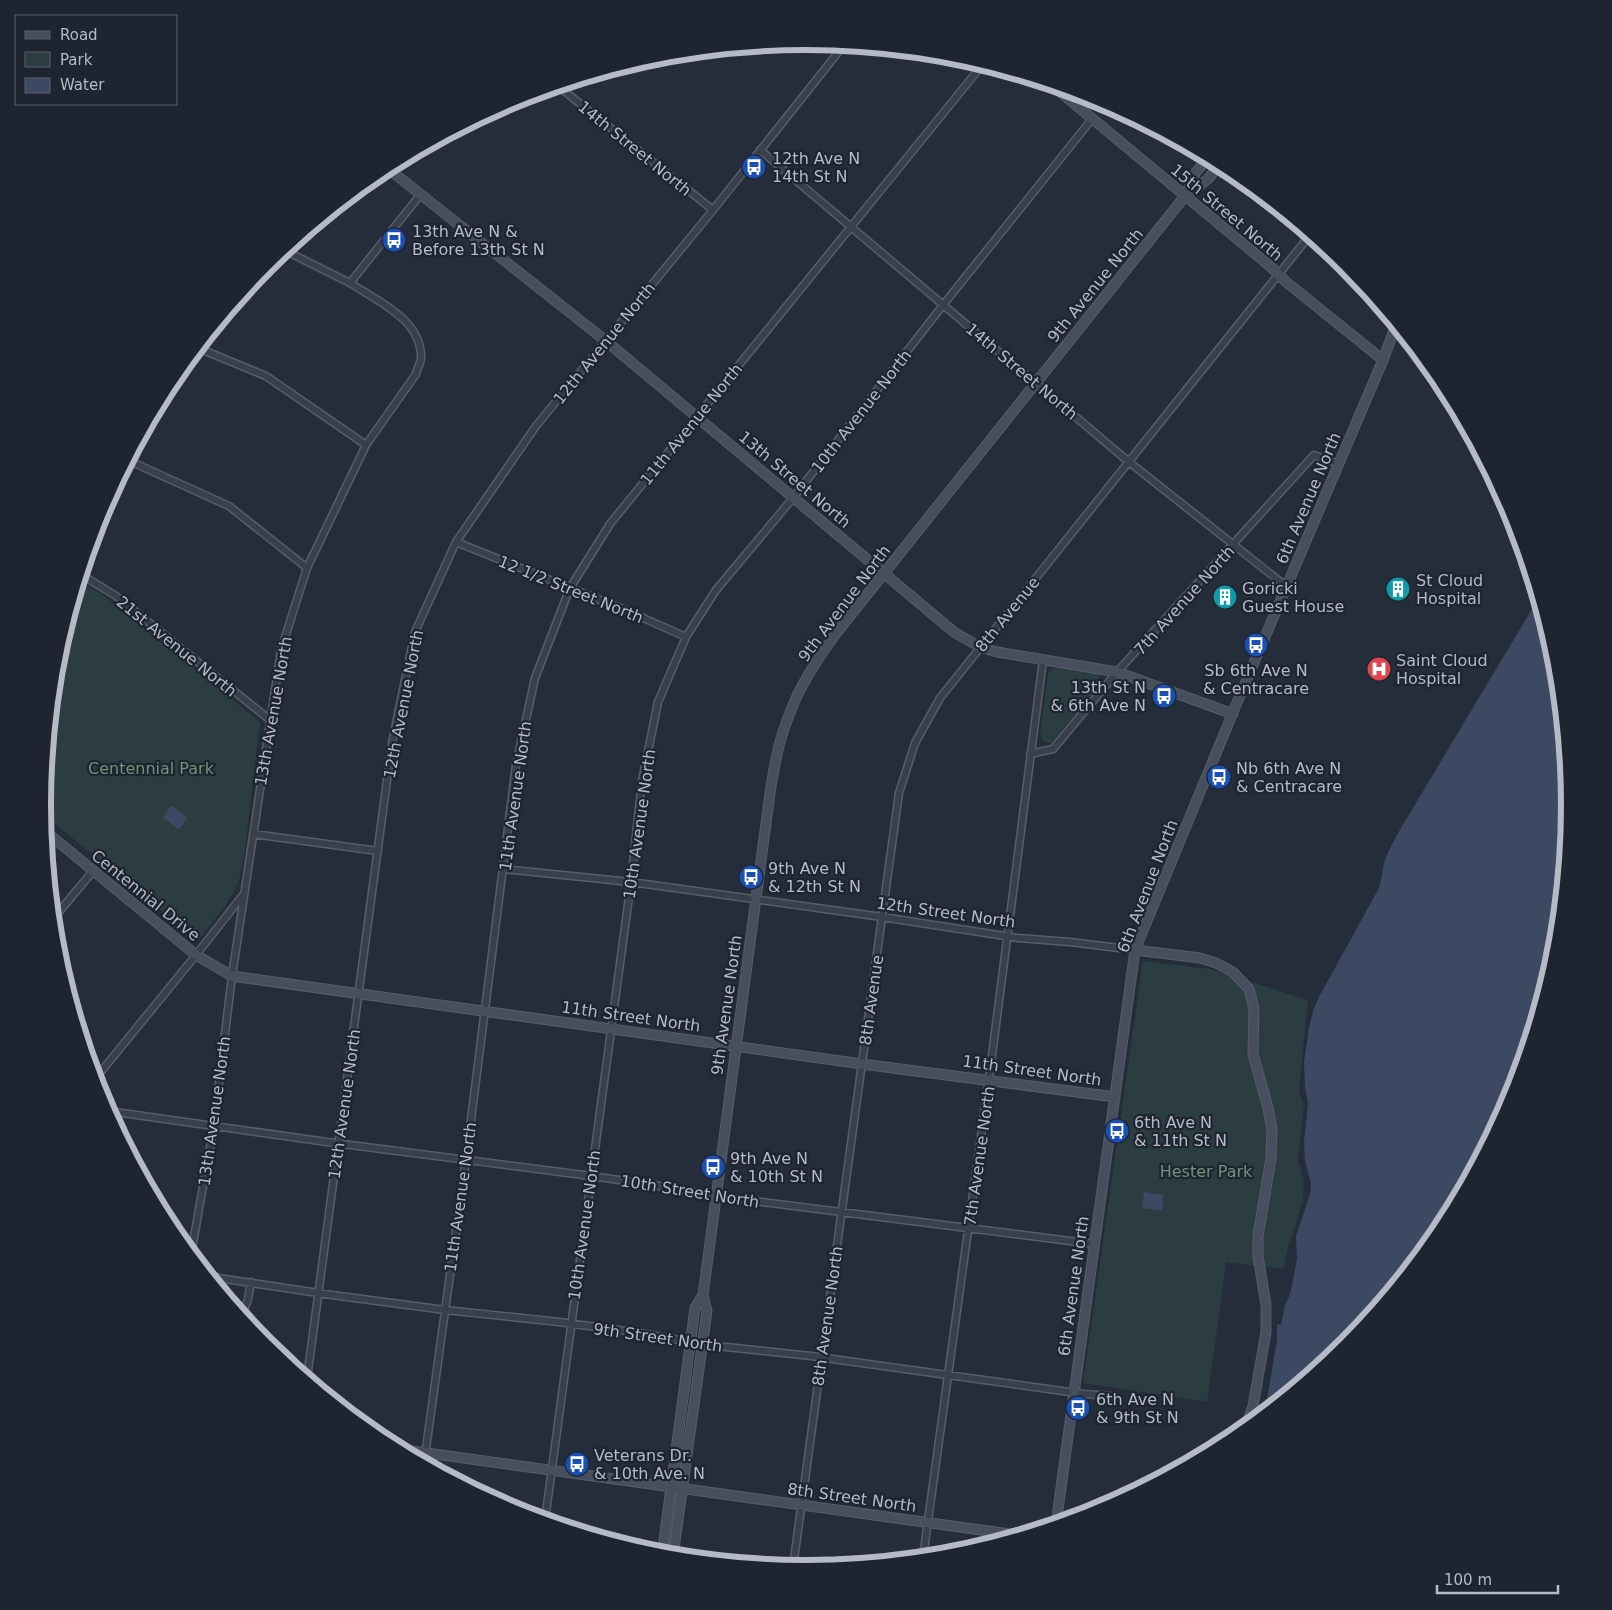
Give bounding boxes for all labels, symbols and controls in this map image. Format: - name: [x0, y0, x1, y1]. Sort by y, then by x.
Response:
- legend: [15, 15, 178, 105]
- text: Road: [60, 26, 98, 44]
- text: Park: [60, 51, 93, 69]
- text: Water: [60, 76, 105, 94]
- street label: 14th Street North: [574, 97, 695, 200]
- place label: 12th Ave N 14th St N: [772, 149, 860, 186]
- bus stop icon: 12th Ave N 14th St N: [741, 154, 767, 180]
- street label: 15th Street North: [1167, 160, 1287, 265]
- place label: 13th Ave N & Before 13th St N: [412, 222, 545, 259]
- street label: 9th Avenue North: [1044, 225, 1147, 346]
- bus stop icon: 13th Ave N & Before 13th St N: [381, 227, 407, 253]
- street label: 12th Avenue North: [549, 279, 659, 408]
- street label: 14th Street North: [962, 319, 1082, 424]
- street label: 10th Avenue North: [807, 346, 915, 477]
- street label: 11th Avenue North: [636, 360, 746, 489]
- street label: 13th Street North: [735, 427, 855, 532]
- street label: 6th Avenue North: [1272, 430, 1345, 567]
- street label: 9th Avenue North: [794, 541, 894, 665]
- street label: 7th Avenue North: [1130, 542, 1239, 659]
- street label: 12 1/2 Street North: [496, 552, 646, 627]
- place label: St Cloud Hospital: [1416, 571, 1483, 608]
- street label: 8th Avenue: [971, 573, 1043, 656]
- building icon: St Cloud Hospital: [1385, 576, 1411, 602]
- place label: Goricki Guest House: [1242, 579, 1344, 616]
- building icon: Goricki Guest House: [1212, 584, 1238, 610]
- street label: 21st Avenue North: [113, 592, 241, 701]
- street label: 12th Avenue North: [380, 628, 427, 780]
- bus stop icon: Sb 6th Ave N & Centracare: [1243, 632, 1269, 658]
- street label: 13th Avenue North: [251, 635, 296, 787]
- place label: Saint Cloud Hospital: [1396, 651, 1488, 688]
- hospital icon: Saint Cloud Hospital: [1366, 656, 1392, 682]
- place label: Sb 6th Ave N & Centracare: [1203, 661, 1309, 698]
- place label: 13th St N & 6th Ave N: [1050, 678, 1146, 715]
- bus stop icon: 13th St N & 6th Ave N: [1151, 683, 1177, 709]
- street label: 11th Avenue North: [496, 720, 535, 872]
- street label: 10th Avenue North: [620, 748, 659, 900]
- park label: Centennial Park: [88, 759, 215, 778]
- place label: Nb 6th Ave N & Centracare: [1236, 759, 1342, 796]
- bus stop icon: Nb 6th Ave N & Centracare: [1206, 764, 1232, 790]
- street label: 6th Avenue North: [1113, 817, 1182, 955]
- street label: Centennial Drive: [88, 846, 204, 945]
- place label: 9th Ave N & 12th St N: [768, 859, 861, 896]
- bus stop icon: 9th Ave N & 12th St N: [738, 864, 764, 890]
- street label: 12th Street North: [875, 893, 1017, 932]
- street label: 9th Avenue North: [707, 934, 746, 1076]
- street label: 8th Avenue: [856, 954, 887, 1047]
- street label: 11th Street North: [560, 997, 702, 1036]
- street label: 12th Avenue North: [325, 1028, 364, 1180]
- street label: 13th Avenue North: [195, 1035, 234, 1187]
- street label: 11th Street North: [961, 1051, 1103, 1090]
- street label: 7th Avenue North: [960, 1085, 999, 1227]
- place label: 6th Ave N & 11th St N: [1134, 1113, 1227, 1150]
- bus stop icon: 6th Ave N & 11th St N: [1104, 1118, 1130, 1144]
- street label: 11th Avenue North: [441, 1121, 480, 1273]
- street label: 10th Avenue North: [565, 1149, 604, 1301]
- place label: 9th Ave N & 10th St N: [730, 1149, 823, 1186]
- bus stop icon: 9th Ave N & 10th St N: [700, 1154, 726, 1180]
- park label: Hester Park: [1160, 1162, 1253, 1181]
- street label: 10th Street North: [619, 1171, 761, 1212]
- street label: 6th Avenue North: [1054, 1215, 1093, 1357]
- street label: 8th Avenue North: [808, 1245, 847, 1387]
- street label: 9th Street North: [592, 1319, 724, 1356]
- place label: 6th Ave N & 9th St N: [1096, 1390, 1179, 1427]
- bus stop icon: 6th Ave N & 9th St N: [1065, 1395, 1091, 1421]
- place label: Veterans Dr. & 10th Ave. N: [594, 1446, 705, 1483]
- bus stop icon: Veterans Dr. & 10th Ave. N: [564, 1451, 590, 1477]
- street label: 8th Street North: [786, 1479, 918, 1516]
- scale bar: [1437, 1562, 1558, 1594]
- text: 100 m: [1444, 1571, 1492, 1589]

